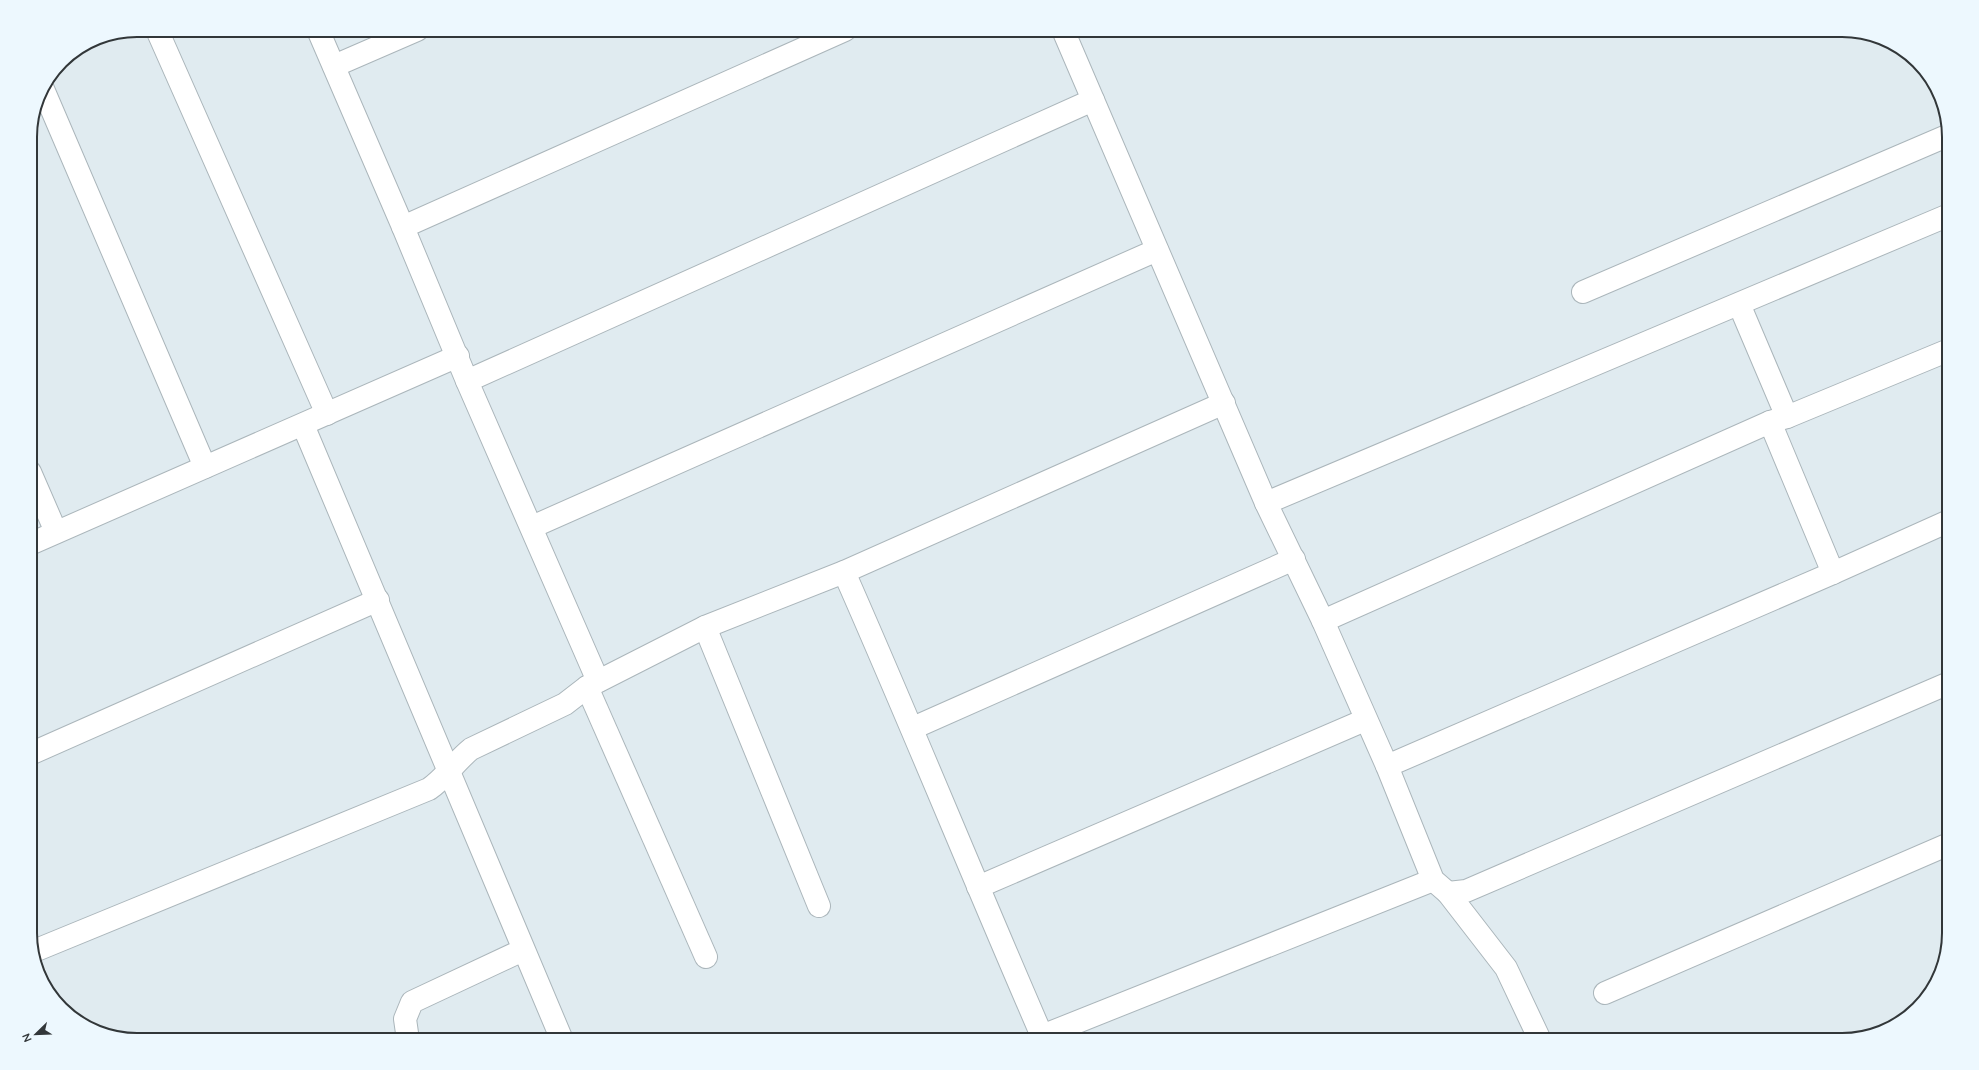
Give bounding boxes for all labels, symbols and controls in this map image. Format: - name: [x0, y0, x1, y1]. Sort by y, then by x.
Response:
- north arrow: [16, 1014, 56, 1054]
- text: N: [19, 1031, 35, 1044]

